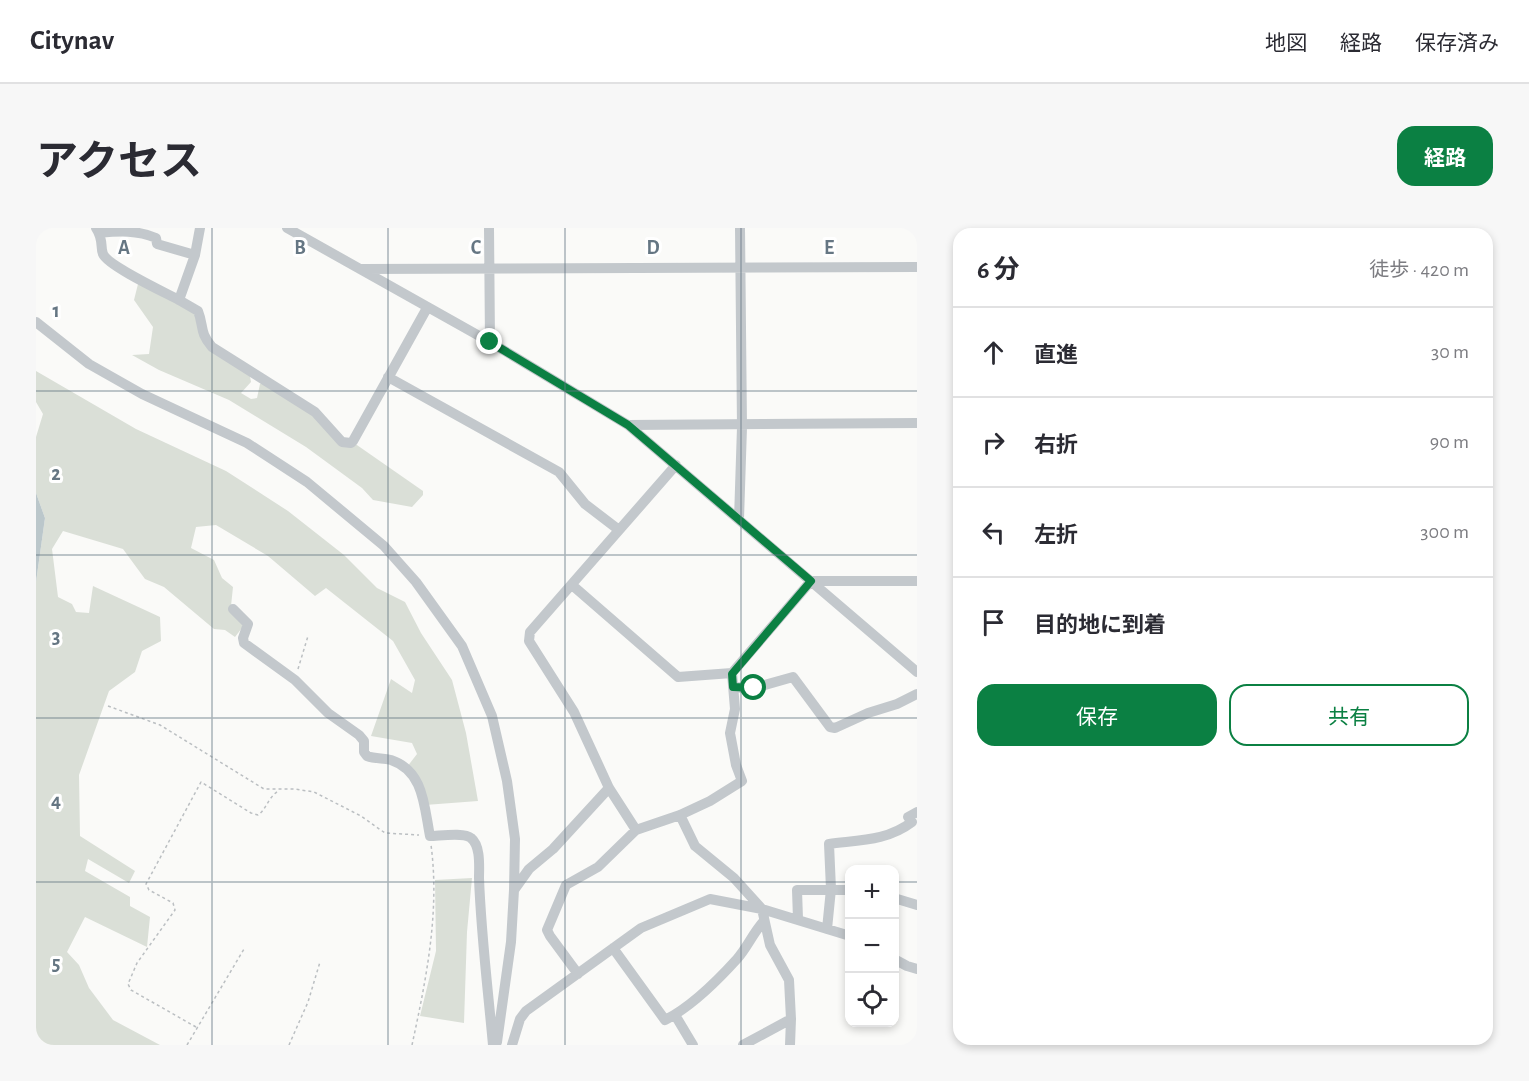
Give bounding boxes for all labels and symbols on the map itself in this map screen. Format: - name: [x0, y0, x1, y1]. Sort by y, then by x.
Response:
- text: A: [118, 238, 130, 258]
- text: B: [294, 238, 306, 258]
- text: C: [471, 238, 482, 258]
- text: D: [646, 238, 660, 258]
- text: E: [824, 238, 834, 258]
- text: 1: [52, 301, 60, 321]
- route end: [476, 328, 502, 354]
- text: 2: [51, 464, 61, 484]
- text: 3: [52, 627, 60, 647]
- route start: [740, 674, 766, 700]
- text: 4: [51, 791, 61, 811]
- text: 5: [52, 954, 60, 974]

